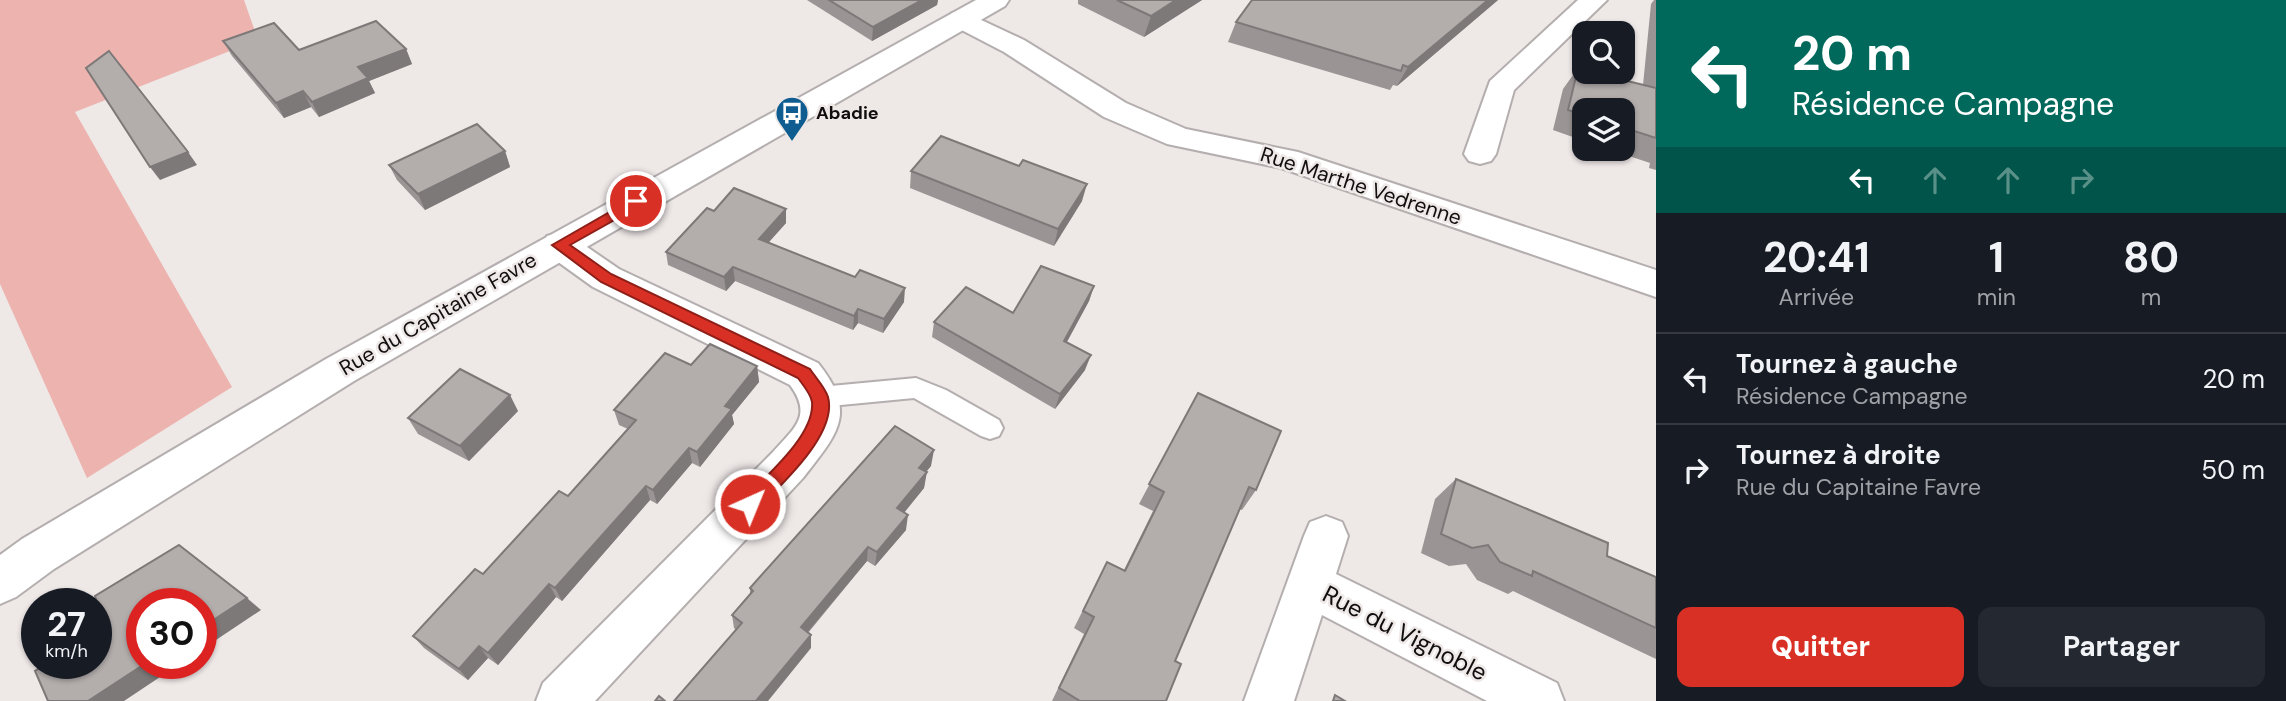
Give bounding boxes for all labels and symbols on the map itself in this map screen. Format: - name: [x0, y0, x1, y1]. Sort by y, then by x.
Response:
- bus stop icon: Abadie: [773, 94, 811, 143]
- place label: Abadie: [816, 101, 879, 125]
- street label: Rue Marthe Vedrenne: [1257, 140, 1465, 232]
- pin: [606, 171, 666, 231]
- street label: Rue du Capitaine Favre: [334, 246, 542, 382]
- position arrow: [713, 467, 787, 541]
- street label: Rue du Vignoble: [1318, 578, 1492, 688]
- speed limit sign: 30: [126, 588, 217, 679]

